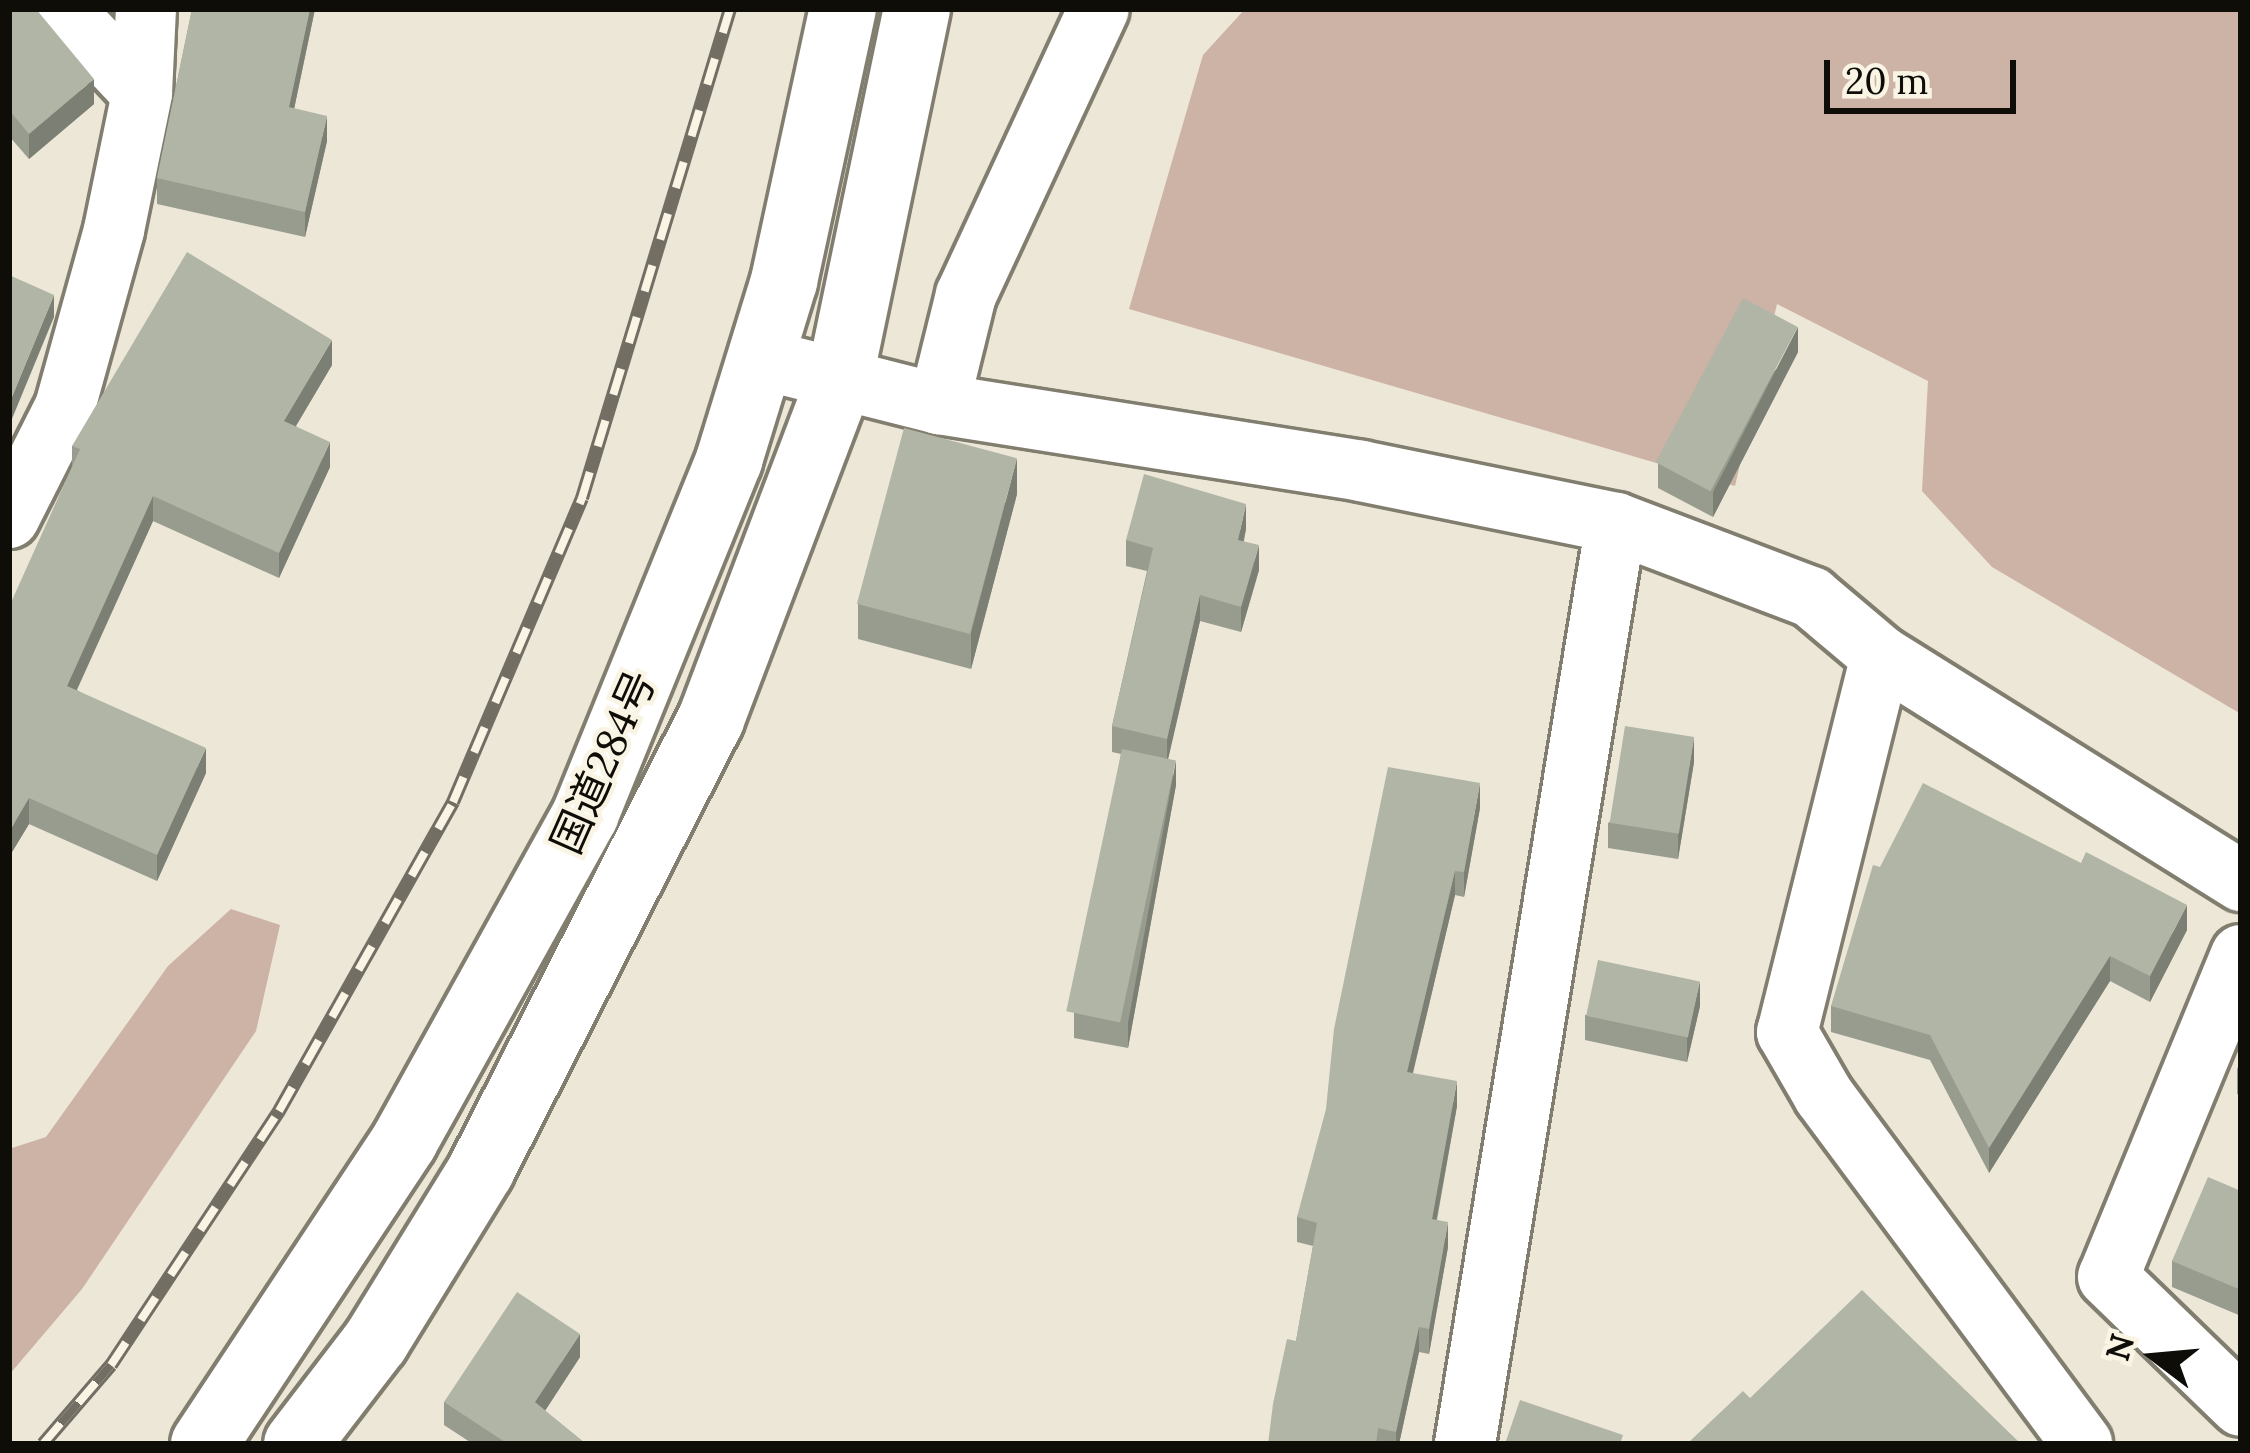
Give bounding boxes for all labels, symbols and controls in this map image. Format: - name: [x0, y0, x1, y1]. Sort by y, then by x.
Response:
- scale bar: [1830, 36, 2022, 110]
- text: 20 m: [1845, 58, 1928, 104]
- street label: 国道284号: [540, 663, 666, 861]
- north arrow: [2094, 1297, 2214, 1417]
- text: N: [2096, 1329, 2143, 1365]

